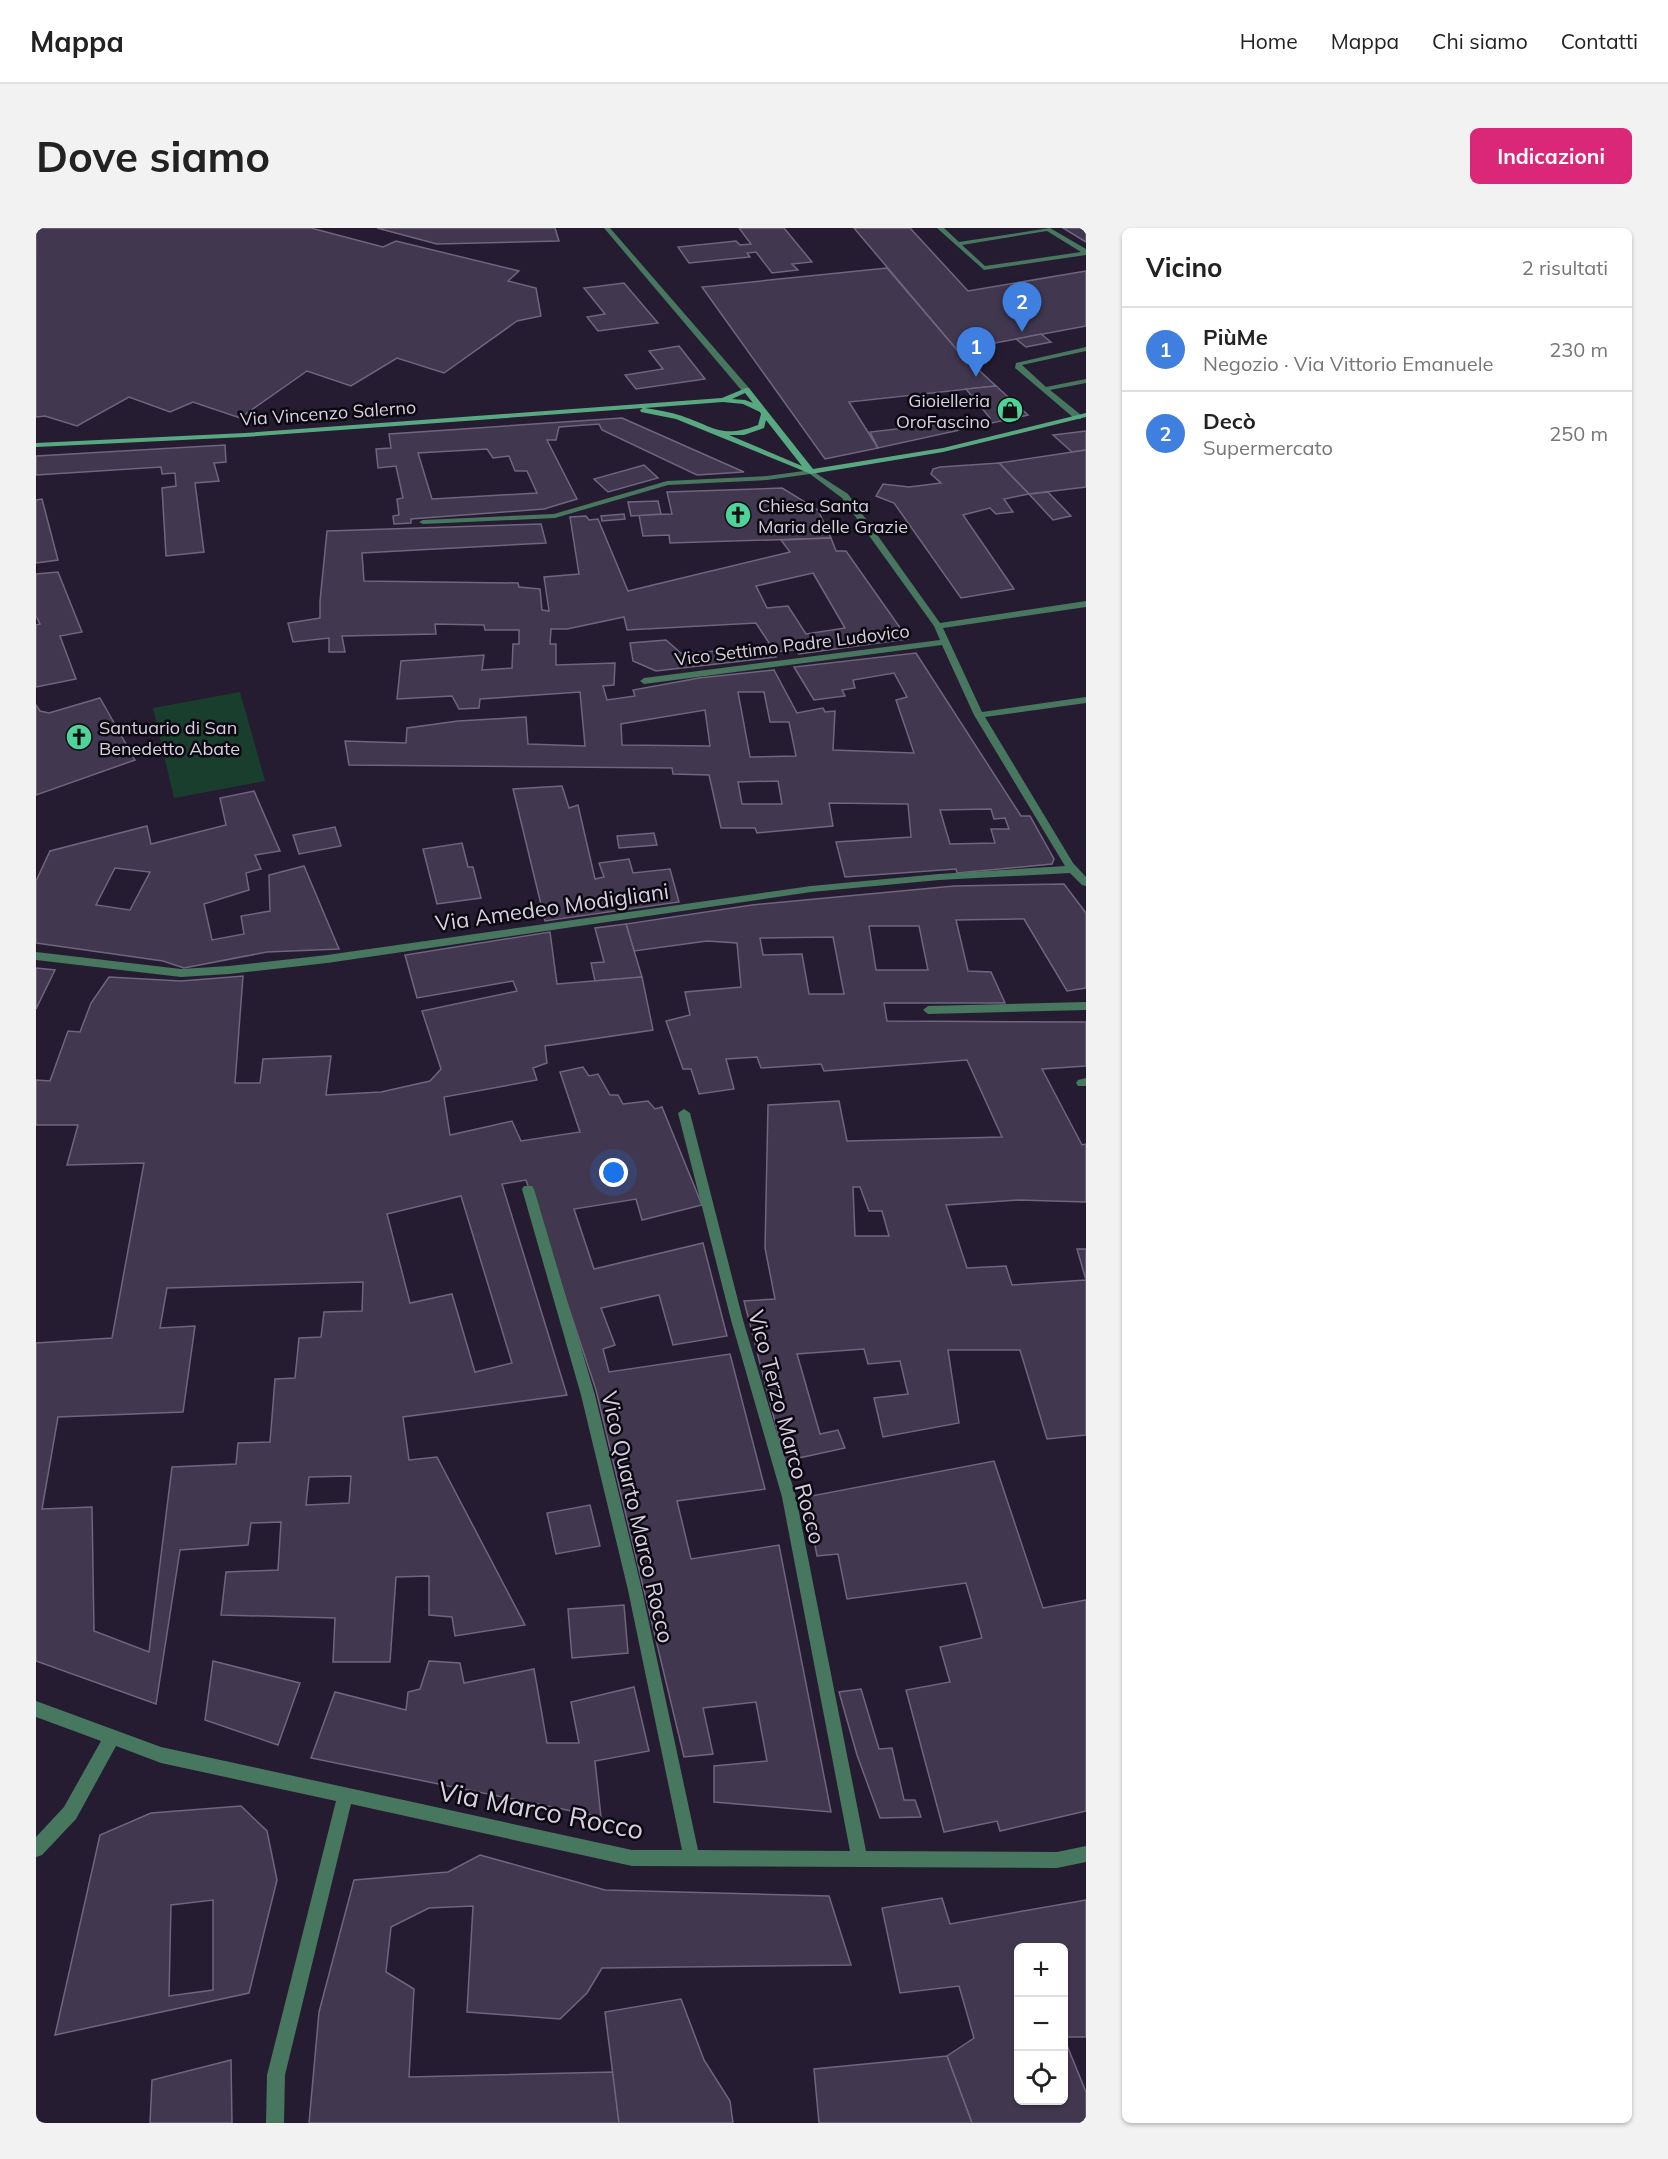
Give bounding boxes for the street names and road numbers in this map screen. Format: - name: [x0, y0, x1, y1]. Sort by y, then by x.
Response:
- street label: Via Vincenzo Salerno: [239, 395, 417, 431]
- street label: Vico Settimo Padre Ludovico: [673, 619, 911, 671]
- street label: Via Amedeo Modigliani: [433, 877, 671, 937]
- street label: Vico Terzo Marco Rocco: [742, 1307, 832, 1547]
- street label: Vico Quarto Marco Rocco: [595, 1389, 681, 1645]
- street label: Via Marco Rocco: [435, 1773, 647, 1847]

